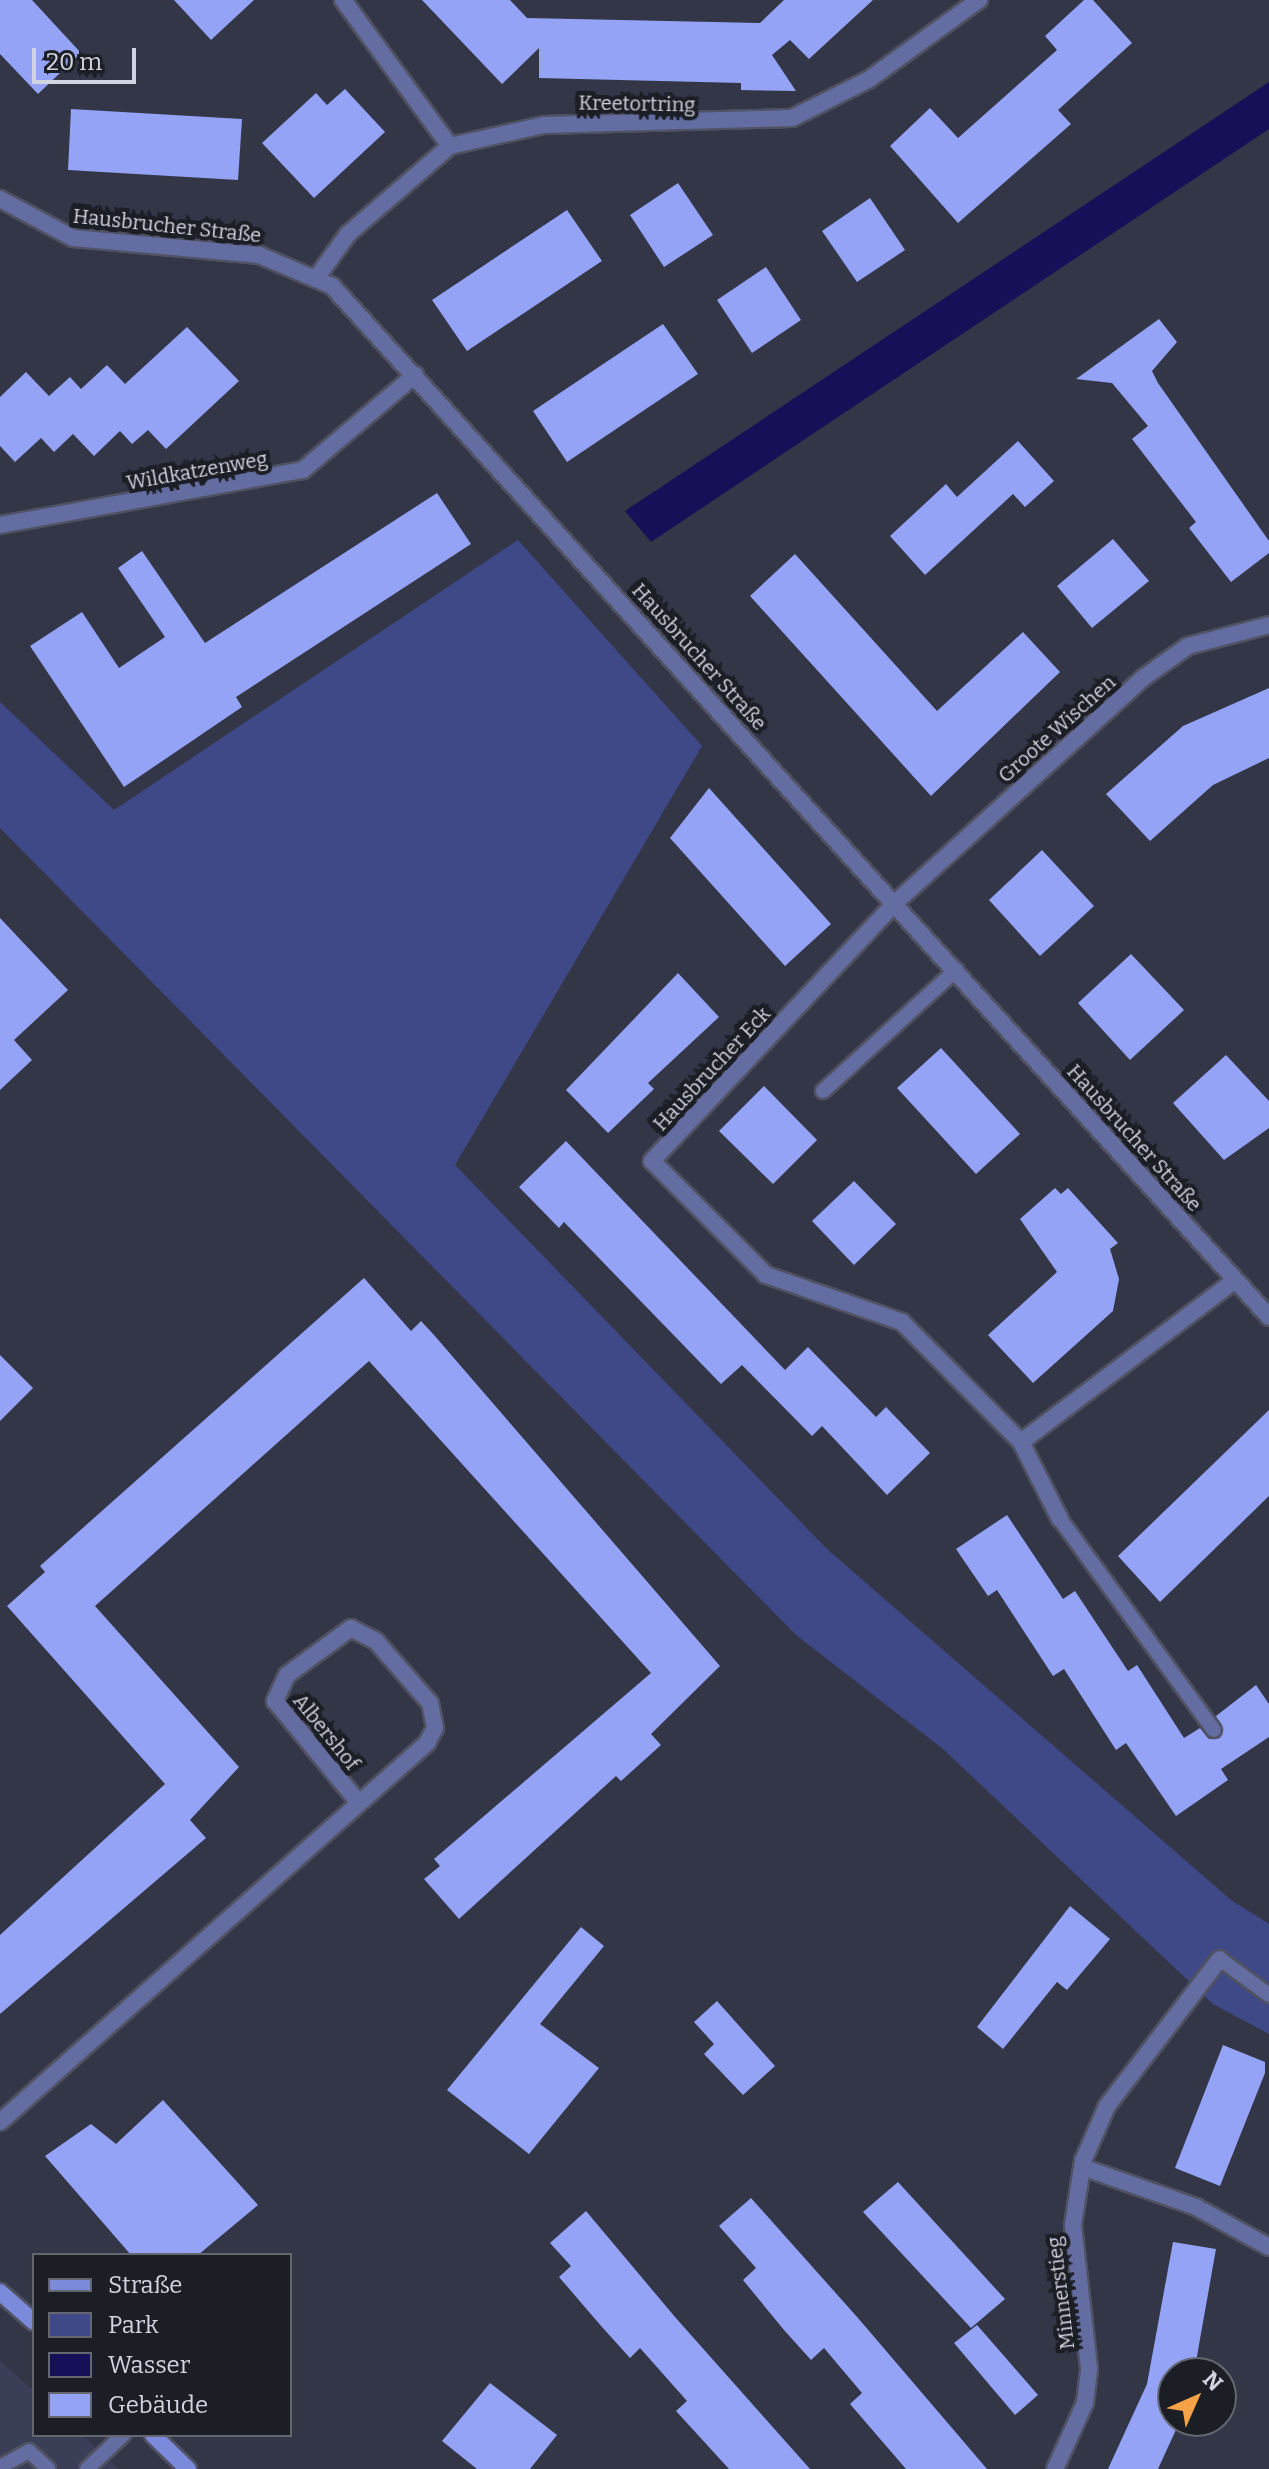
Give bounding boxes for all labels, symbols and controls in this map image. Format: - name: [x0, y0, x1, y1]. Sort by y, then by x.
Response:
- scale bar: [36, 32, 140, 82]
- text: 20 m: [46, 48, 102, 76]
- street label: Kreetortring: [578, 91, 696, 117]
- street label: Hausbrucher Straße: [72, 204, 262, 248]
- street label: Wildkatzenweg: [125, 447, 269, 495]
- street label: Hausbrucher Straße: [627, 579, 771, 735]
- street label: Groote Wischen: [994, 670, 1120, 788]
- street label: Hausbrucher Eck: [648, 1002, 776, 1136]
- street label: Hausbrucher Straße: [1062, 1060, 1206, 1216]
- street label: Albershof: [288, 1689, 364, 1775]
- street label: Minnerstieg: [1042, 2235, 1080, 2351]
- legend: [32, 2253, 292, 2437]
- text: Straße: [108, 2271, 182, 2299]
- text: Park: [108, 2311, 159, 2339]
- text: Wasser: [108, 2351, 190, 2379]
- north arrow: [1157, 2357, 1237, 2437]
- text: N: [1197, 2366, 1228, 2397]
- text: Gebäude: [108, 2391, 208, 2419]

